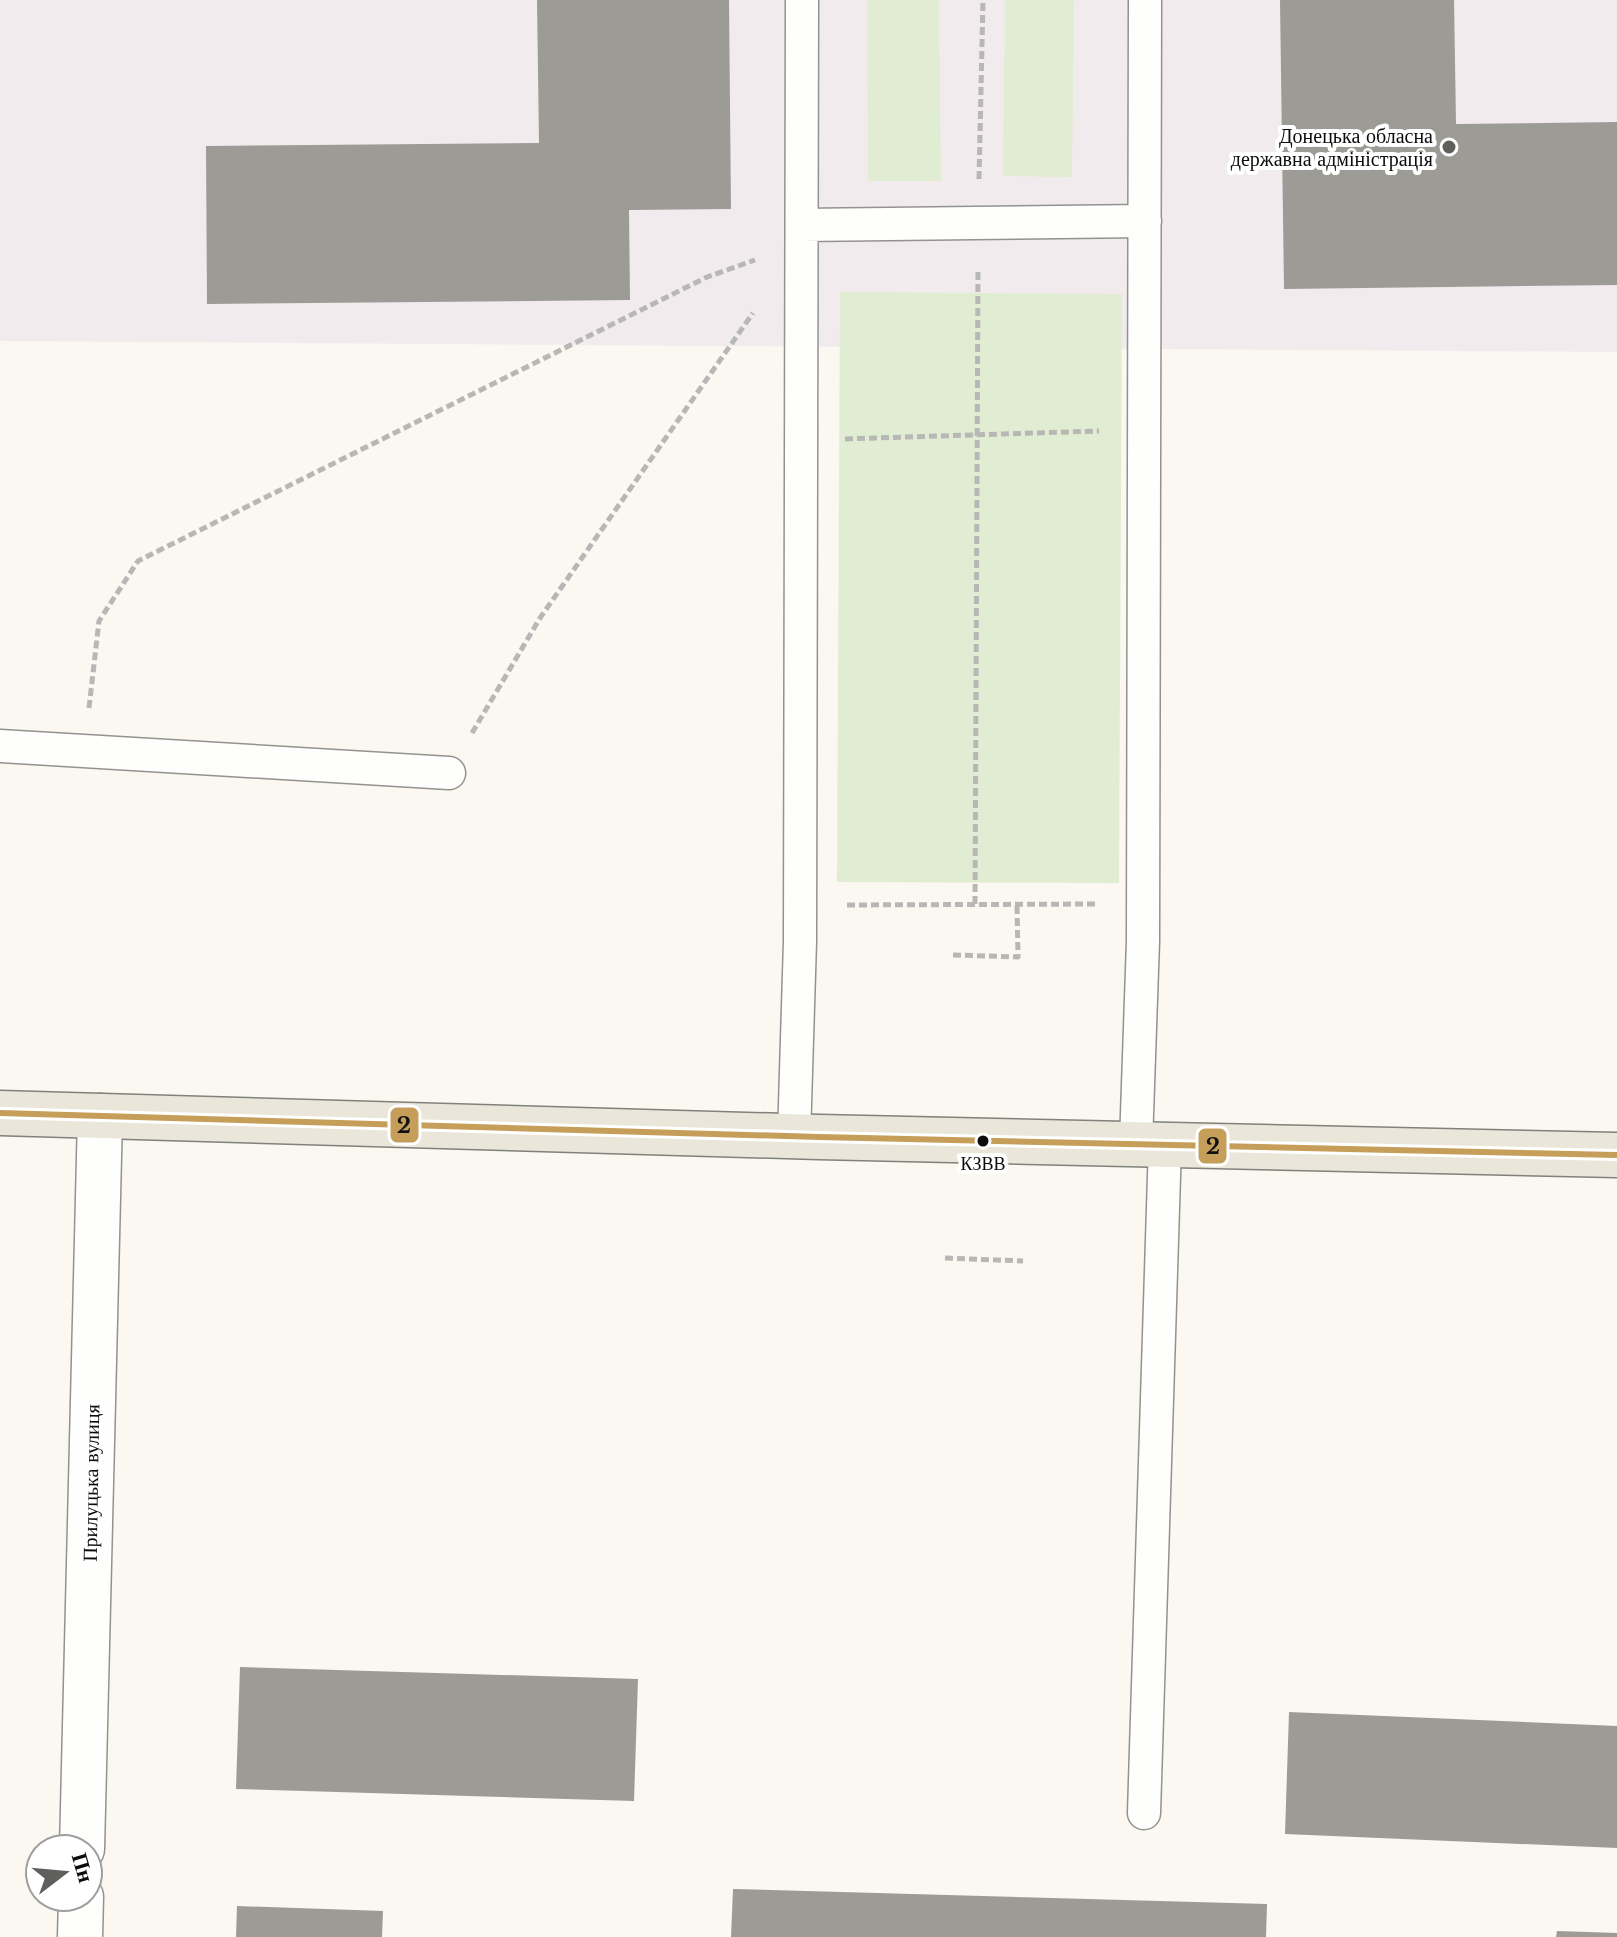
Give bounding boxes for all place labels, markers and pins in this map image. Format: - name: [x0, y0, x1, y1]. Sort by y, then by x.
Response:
- place label: Донецька обласна державна адміністрація: [1231, 124, 1433, 171]
- marker: Донецька обласна державна адміністрація: [1440, 138, 1458, 156]
- marker: КЗВВ: [975, 1133, 991, 1149]
- place label: КЗВВ: [960, 1153, 1006, 1175]

